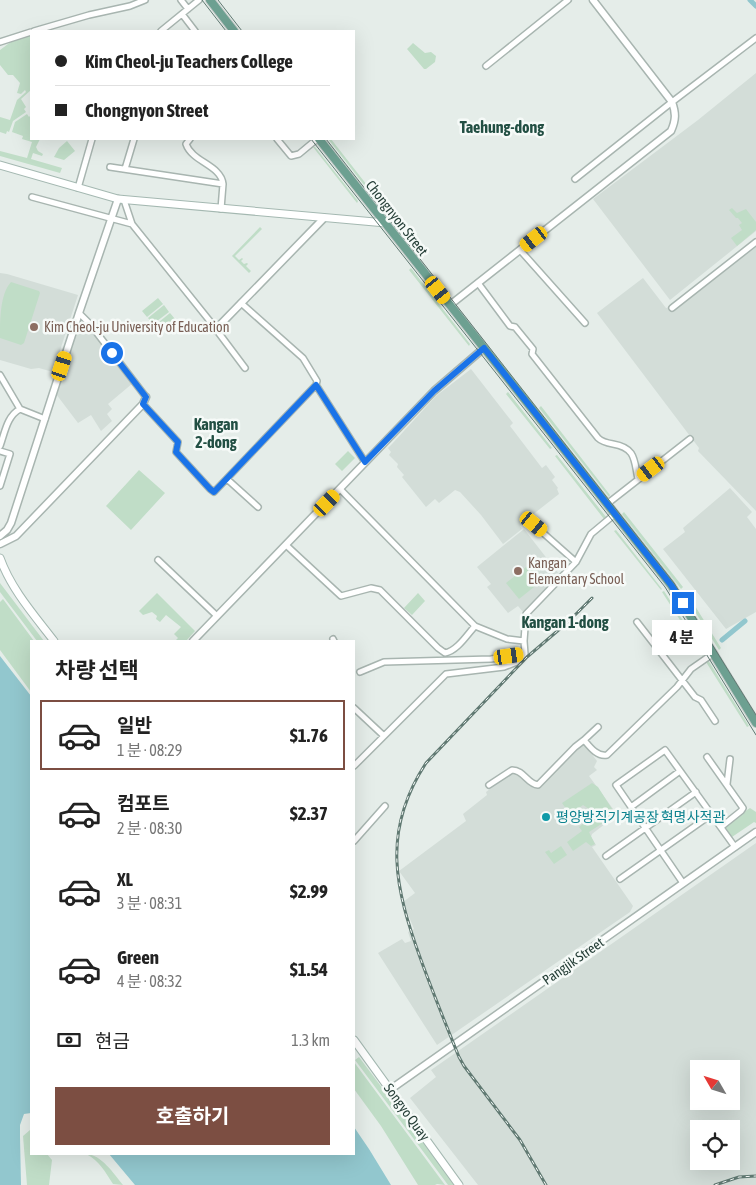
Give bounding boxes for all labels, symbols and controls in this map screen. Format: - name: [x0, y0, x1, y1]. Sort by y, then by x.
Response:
- text: Kim Cheol-ju Teachers College: [85, 50, 293, 72]
- text: Chongnyon Street: [85, 99, 208, 121]
- district label: Taehung-dong: [460, 118, 544, 136]
- street label: Chongnyon Street: [363, 177, 431, 259]
- car: [517, 224, 550, 254]
- car: [422, 274, 453, 306]
- place label: Kim Cheol-ju University of Education: [44, 319, 229, 335]
- marker: Kim Cheol-ju University of Education: [28, 321, 40, 333]
- route start: [101, 342, 123, 364]
- car: [50, 349, 73, 383]
- district label: Kangan 2-dong: [194, 415, 238, 451]
- car: [634, 454, 667, 484]
- car: [311, 487, 342, 519]
- car: [517, 509, 550, 539]
- place label: Kangan Elementary School: [528, 555, 624, 587]
- marker: Kangan Elementary School: [512, 565, 524, 577]
- route end: [672, 592, 694, 614]
- district label: Kangan 1-dong: [521, 613, 609, 631]
- callout: 4 분: [653, 620, 713, 656]
- text: 4 분: [670, 628, 694, 646]
- car: [493, 646, 524, 666]
- text: 차량 선택: [55, 657, 139, 683]
- icon: car: [57, 713, 102, 758]
- text: 일반: [117, 714, 152, 736]
- text: $1.76: [290, 724, 328, 746]
- text: 1 분 · 08:29: [117, 741, 182, 759]
- icon: car: [57, 791, 102, 836]
- text: 컴포트: [117, 792, 169, 814]
- text: $2.37: [290, 802, 328, 824]
- place label: 평양방직기계공장 혁명사적관: [556, 809, 725, 825]
- marker: 평양방직기계공장 혁명사적관: [540, 811, 552, 823]
- text: 2 분 · 08:30: [117, 819, 182, 837]
- text: XL: [117, 868, 133, 890]
- icon: car: [57, 869, 102, 914]
- text: $2.99: [290, 880, 328, 902]
- text: 3 분 · 08:31: [117, 894, 182, 912]
- street label: Pangjik Street: [539, 934, 607, 988]
- text: Green: [117, 946, 159, 968]
- icon: car: [57, 947, 102, 992]
- text: $1.54: [290, 958, 328, 980]
- text: 4 분 · 08:32: [117, 972, 182, 990]
- icon: cash: [55, 1026, 83, 1054]
- text: 현금: [95, 1030, 130, 1052]
- text: 1.3 km: [291, 1031, 330, 1049]
- north arrow: [690, 1060, 740, 1110]
- map controls: [690, 1060, 740, 1170]
- street label: Songyo Quay: [381, 1080, 433, 1144]
- button: 호출하기: [55, 1087, 330, 1145]
- button: locate: [690, 1120, 740, 1170]

